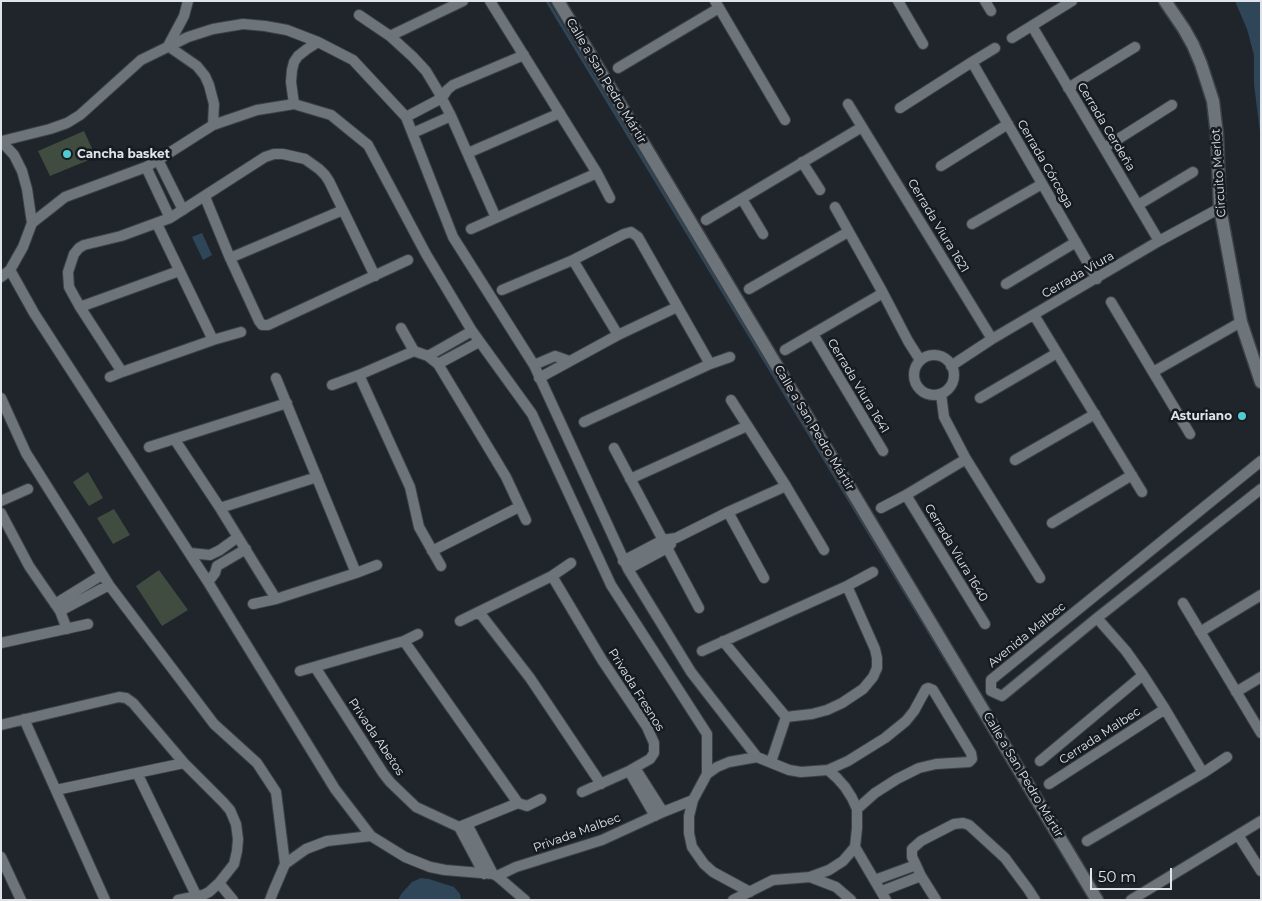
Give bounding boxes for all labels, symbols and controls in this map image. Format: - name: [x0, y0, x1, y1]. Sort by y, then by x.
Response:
- street label: Calle a San Pedro Mártir: [563, 16, 649, 146]
- street label: Cerrada Cerdeña: [1074, 80, 1138, 174]
- street label: Cerrada Córcega: [1014, 117, 1076, 211]
- street label: Circuito Merlot: [1209, 128, 1229, 218]
- place label: Cancha basket: [77, 147, 170, 161]
- marker: Cancha basket: [61, 148, 73, 160]
- street label: Cerrada Viura 1621: [904, 177, 972, 275]
- street label: Cerrada Viura: [1039, 249, 1117, 301]
- street label: Cerrada Viura 1641: [824, 336, 892, 436]
- street label: Calle a San Pedro Mártir: [771, 363, 857, 493]
- place label: Asturiano: [1171, 409, 1232, 423]
- marker: Asturiano: [1236, 410, 1248, 422]
- street label: Cerrada Viura 1640: [921, 502, 991, 604]
- street label: Avenida Malbec: [985, 599, 1069, 671]
- street label: Privada Fresnos: [605, 646, 667, 734]
- street label: Privada Abetos: [345, 696, 407, 778]
- street label: Cerrada Malbec: [1057, 704, 1143, 768]
- street label: Calle a San Pedro Mártir: [980, 710, 1066, 840]
- street label: Privada Malbec: [531, 811, 623, 855]
- scale bar: [1092, 858, 1174, 890]
- text: 50 m: [1098, 867, 1136, 886]

